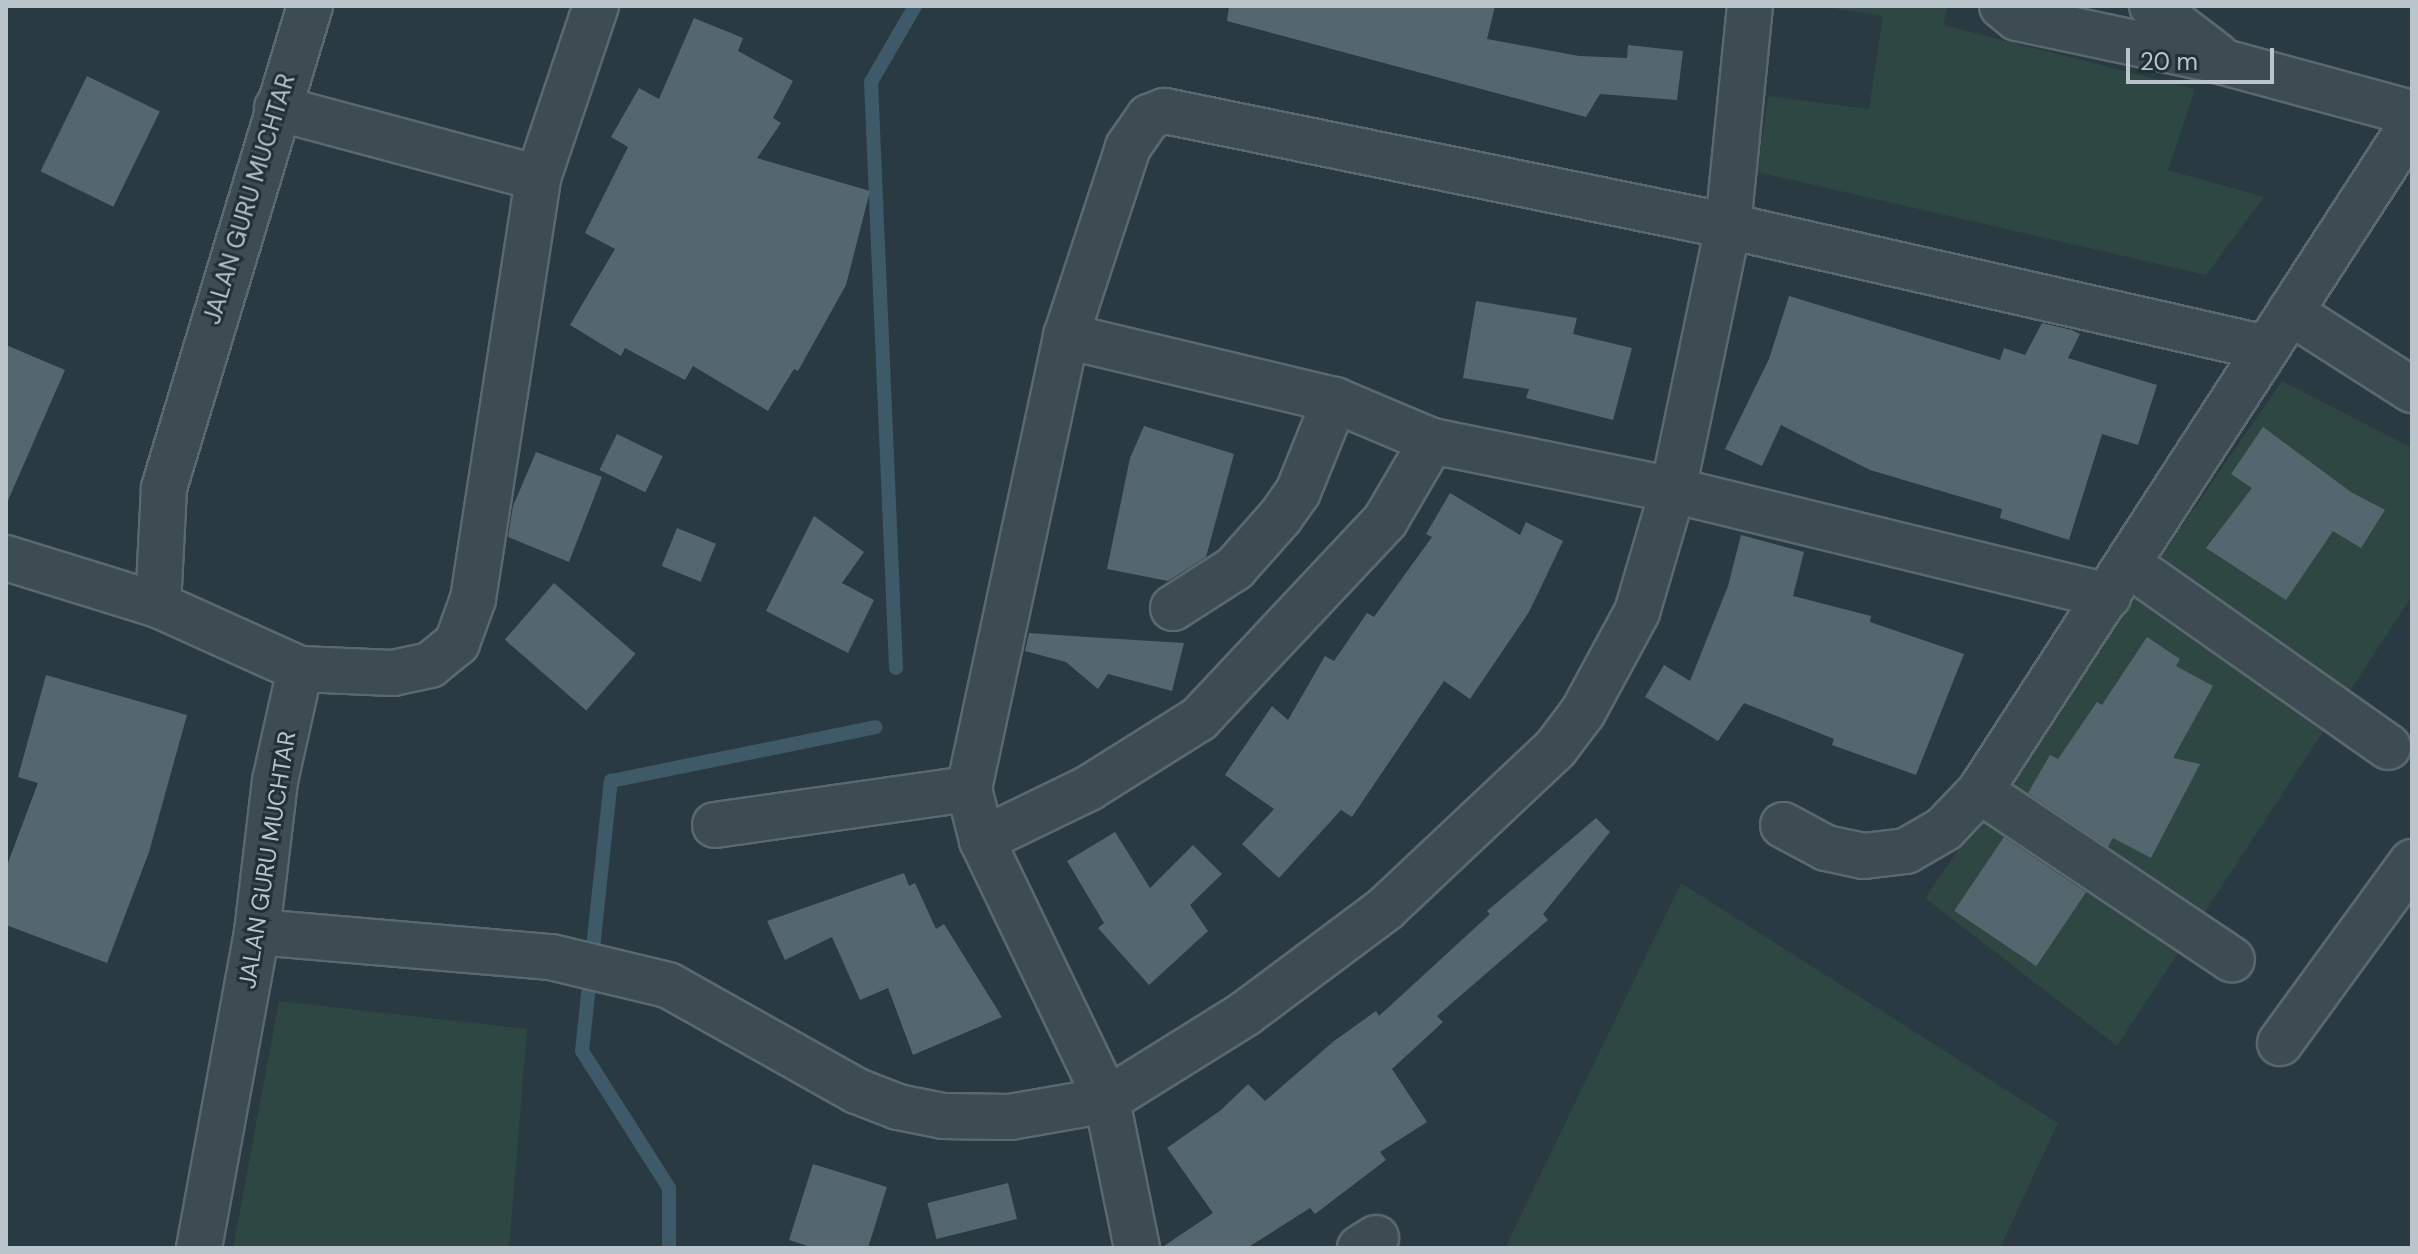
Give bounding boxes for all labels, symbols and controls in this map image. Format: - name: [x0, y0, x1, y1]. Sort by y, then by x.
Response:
- scale bar: [2130, 32, 2278, 82]
- text: 20 m: [2140, 46, 2198, 77]
- street label: JALAN GURU MUCHTAR: [197, 70, 301, 328]
- street label: JALAN GURU MUCHTAR: [232, 729, 302, 991]

